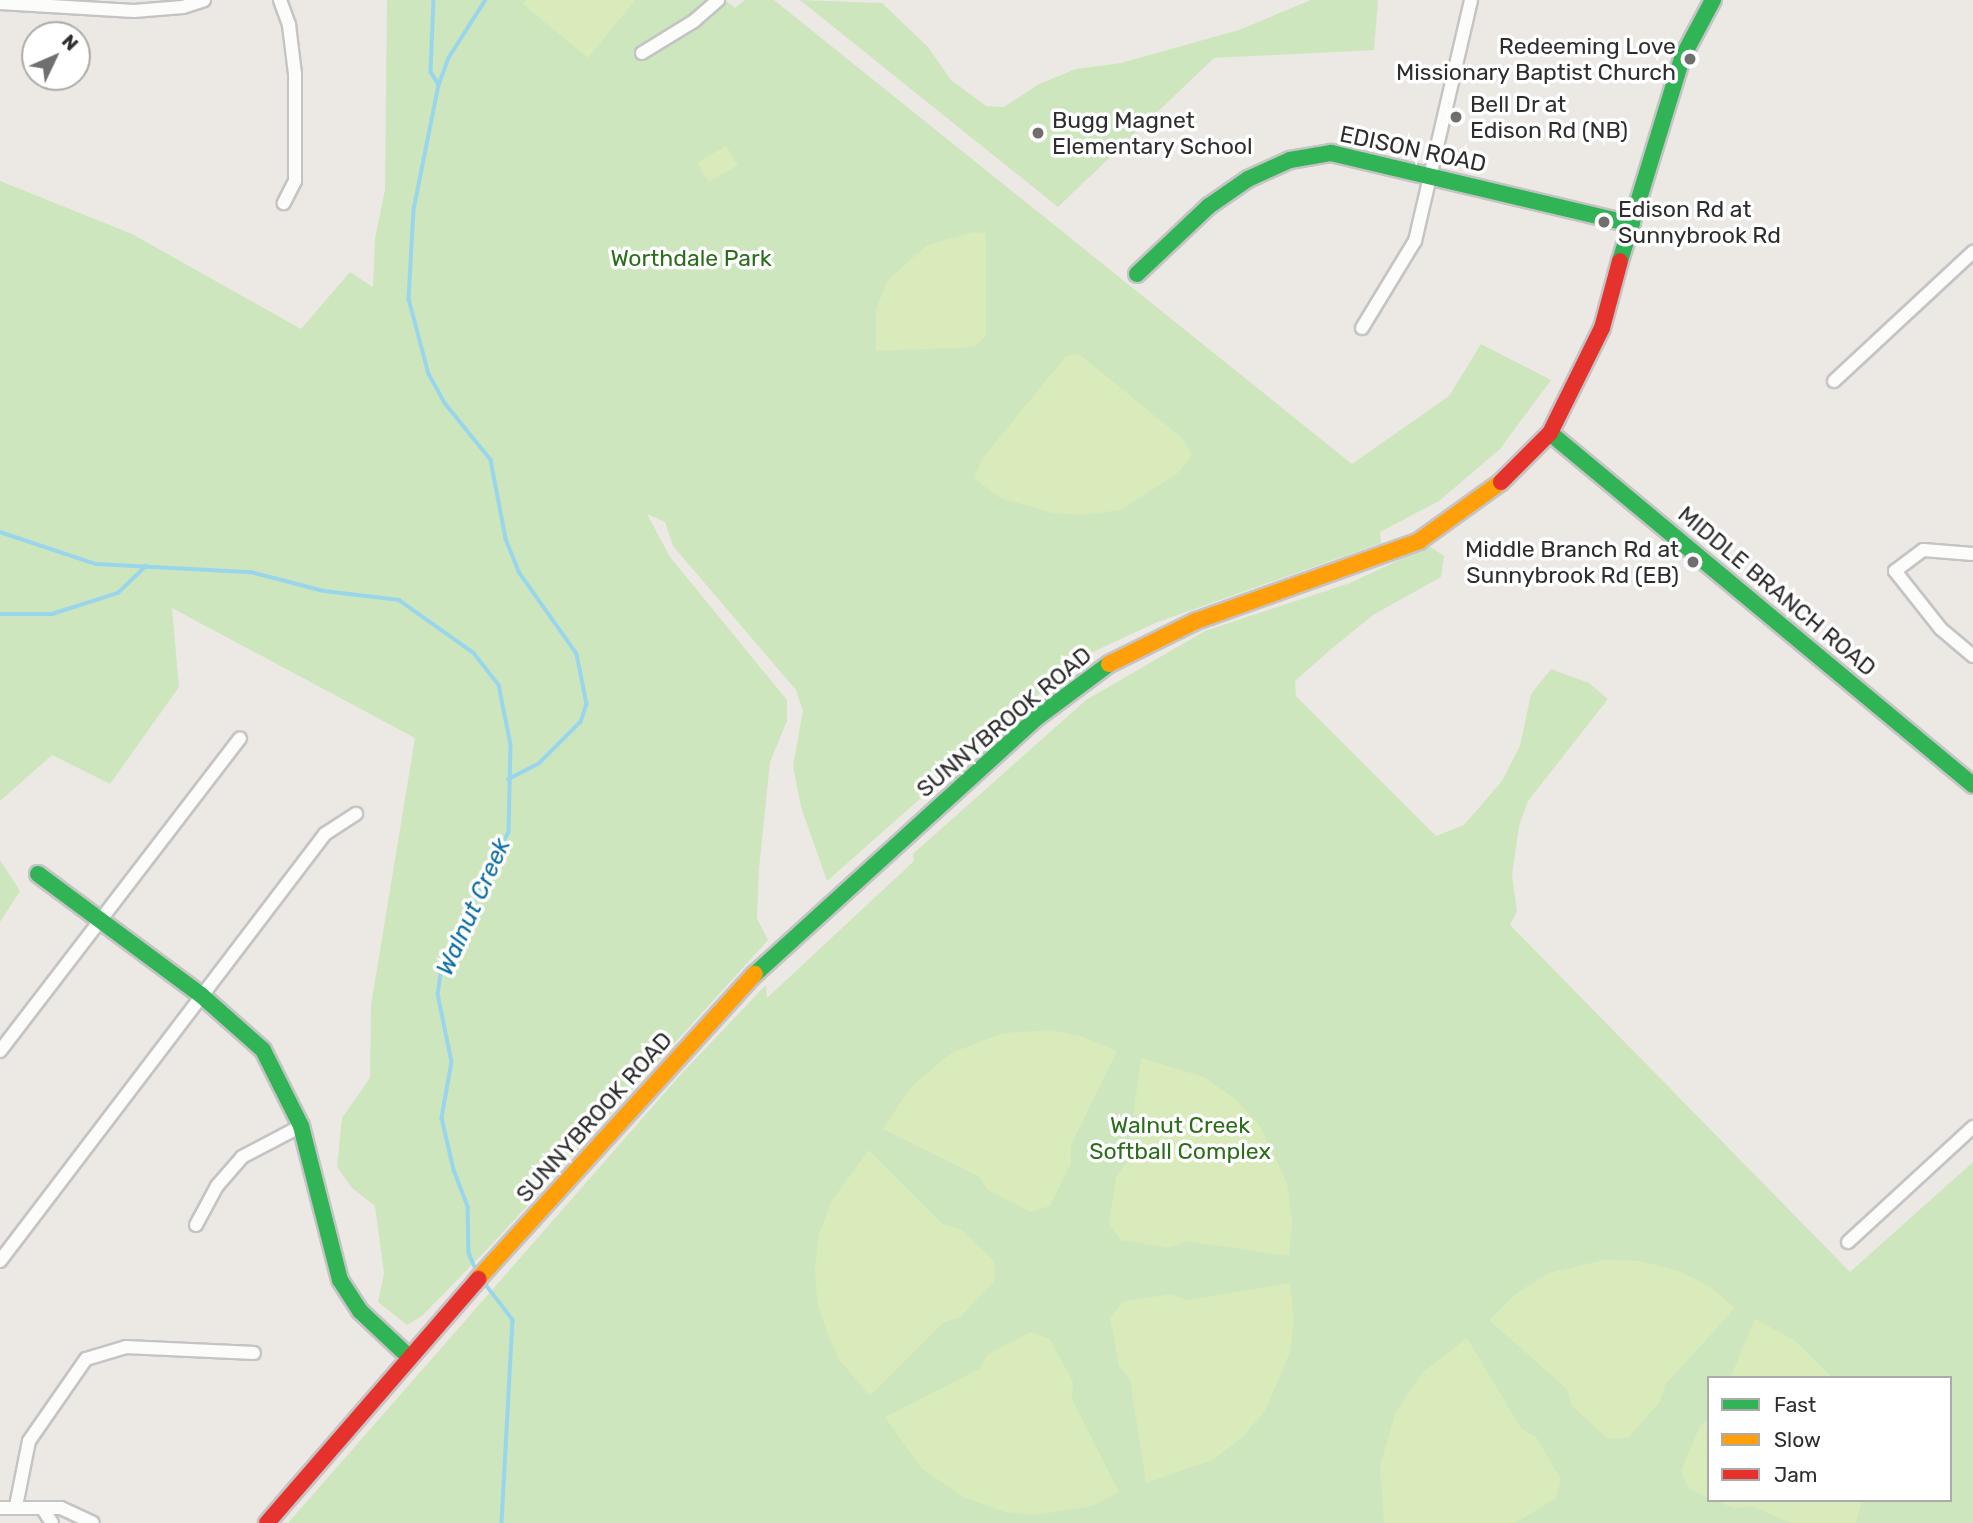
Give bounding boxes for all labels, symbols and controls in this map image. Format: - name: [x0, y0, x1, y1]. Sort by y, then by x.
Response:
- north arrow: [21, 21, 91, 91]
- text: N: [57, 30, 83, 55]
- place label: Redeeming Love Missionary Baptist Church: [1395, 32, 1676, 86]
- marker: Redeeming Love Missionary Baptist Church: [1682, 51, 1698, 67]
- place label: Bell Dr at Edison Rd (NB): [1470, 90, 1628, 144]
- place label: Bugg Magnet Elementary School: [1052, 106, 1253, 160]
- marker: Bell Dr at Edison Rd (NB): [1448, 109, 1464, 125]
- street label: EDISON ROAD: [1337, 120, 1489, 178]
- marker: Bugg Magnet Elementary School: [1030, 125, 1046, 141]
- place label: Edison Rd at Sunnybrook Rd: [1618, 195, 1781, 249]
- marker: Edison Rd at Sunnybrook Rd: [1596, 214, 1612, 230]
- park label: Worthdale Park: [610, 244, 772, 272]
- street label: MIDDLE BRANCH ROAD: [1673, 500, 1881, 682]
- place label: Middle Branch Rd at Sunnybrook Rd (EB): [1465, 535, 1679, 589]
- marker: Middle Branch Rd at Sunnybrook Rd (EB): [1685, 554, 1701, 570]
- street label: SUNNYBROOK ROAD: [911, 641, 1097, 803]
- water label: Walnut Creek: [431, 834, 517, 980]
- street label: SUNNYBROOK ROAD: [510, 1026, 678, 1208]
- park label: Walnut Creek Softball Complex: [1089, 1111, 1271, 1165]
- legend: [1707, 1376, 1952, 1502]
- text: Fast: [1774, 1392, 1816, 1417]
- text: Slow: [1774, 1427, 1821, 1452]
- text: Jam: [1774, 1462, 1818, 1487]

